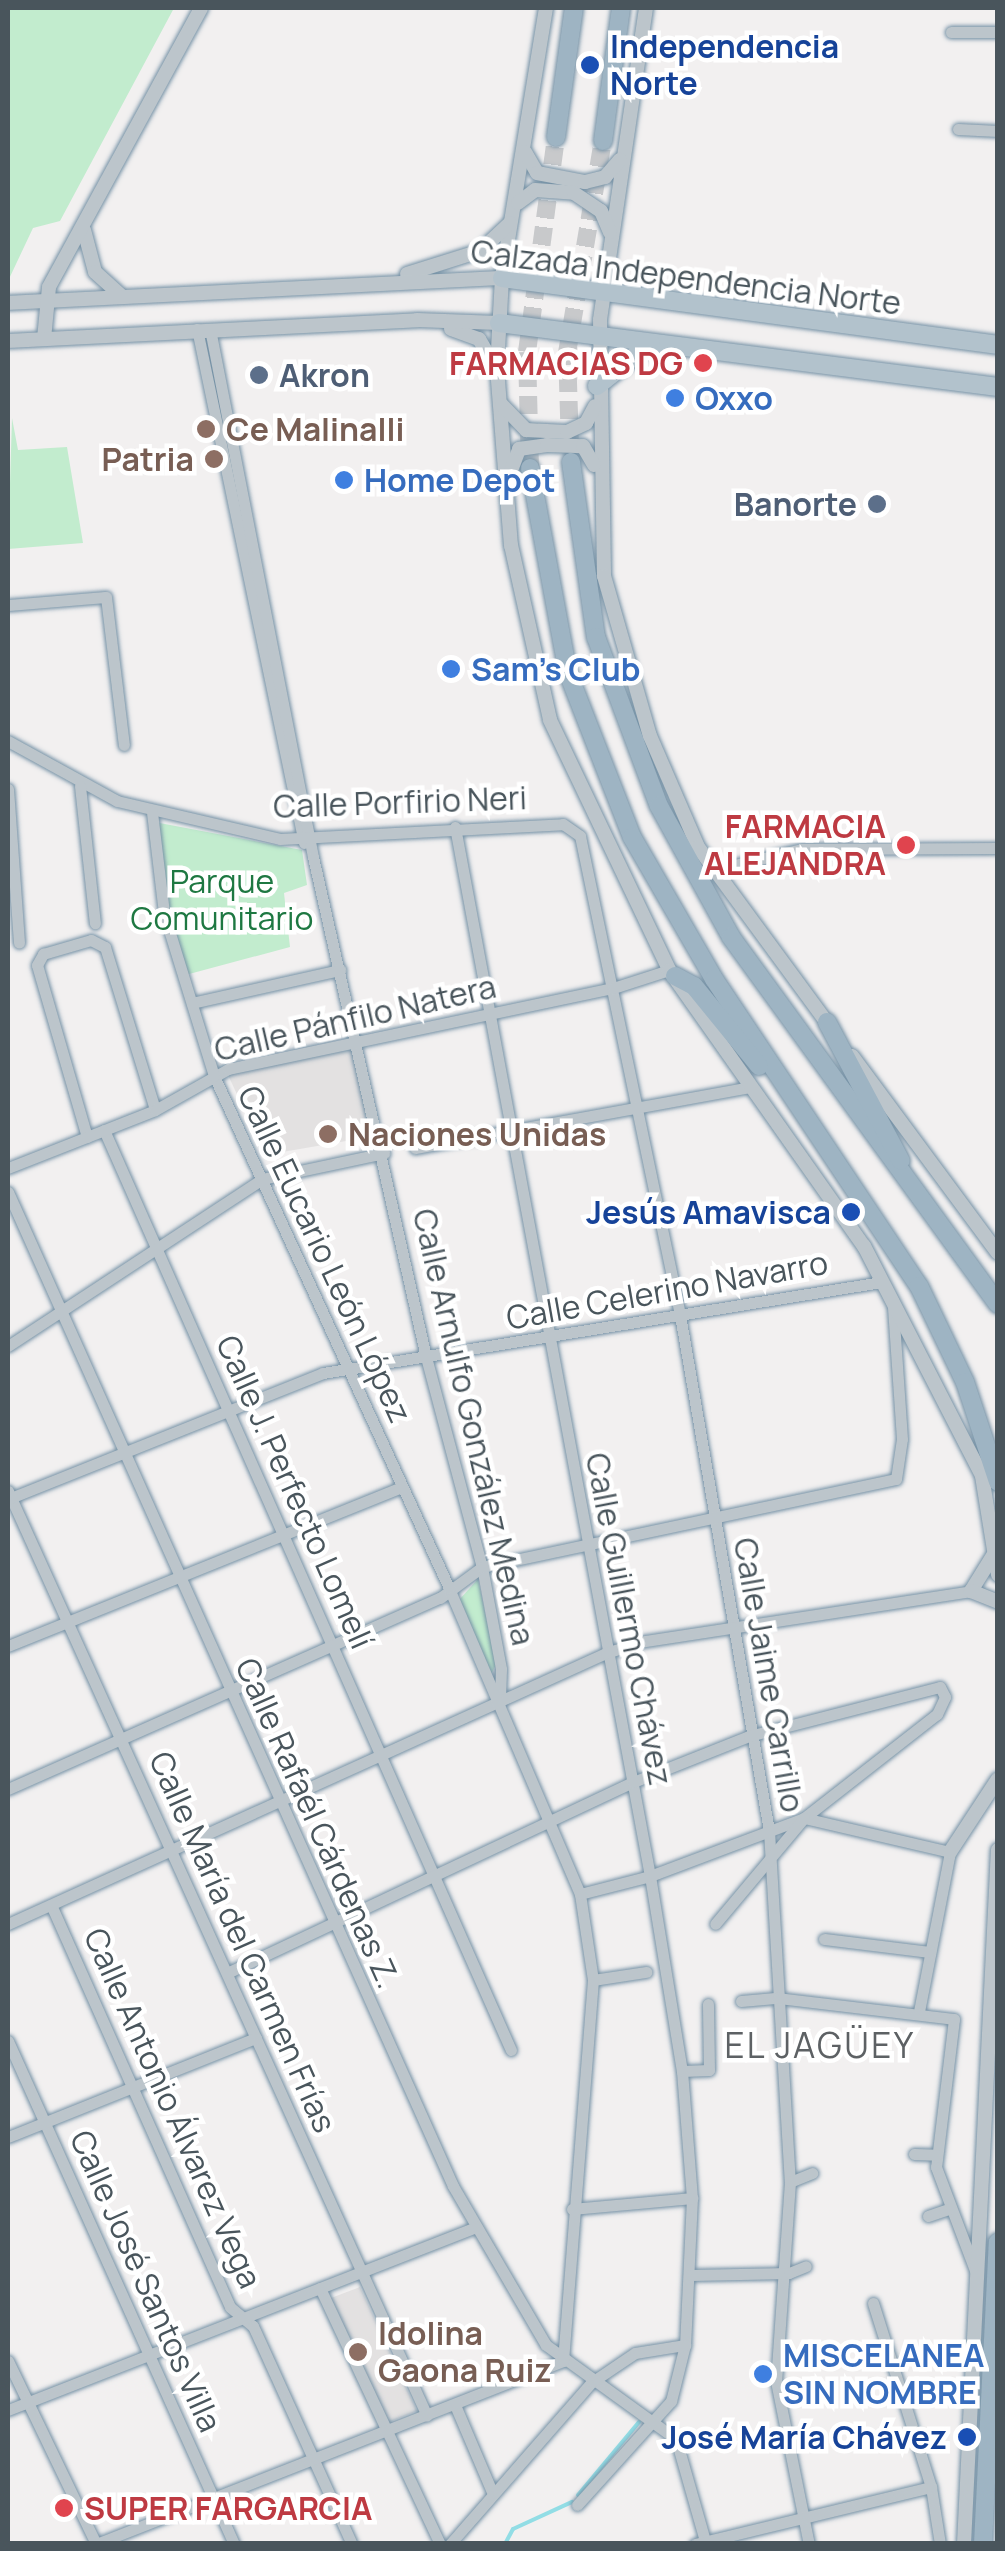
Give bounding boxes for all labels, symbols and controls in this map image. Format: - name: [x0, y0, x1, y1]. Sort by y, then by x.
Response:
- place label: Independencia Norte: [610, 28, 839, 103]
- marker: Independencia Norte: [579, 54, 601, 76]
- street label: Calzada Independencia Norte: [469, 232, 903, 322]
- place label: FARMACIAS DG: [449, 344, 683, 382]
- marker: FARMACIAS DG: [692, 352, 714, 374]
- place label: Akron: [279, 356, 370, 394]
- marker: Akron: [248, 364, 270, 386]
- place label: Oxxo: [695, 379, 773, 417]
- marker: Oxxo: [664, 387, 686, 409]
- place label: Ce Malinalli: [226, 410, 404, 448]
- marker: Ce Malinalli: [195, 418, 217, 440]
- place label: Patria: [102, 440, 194, 478]
- marker: Patria: [203, 448, 225, 470]
- place label: Home Depot: [364, 461, 556, 499]
- marker: Home Depot: [333, 469, 355, 491]
- place label: Banorte: [734, 485, 857, 523]
- marker: Banorte: [866, 493, 888, 515]
- place label: Sam's Club: [471, 650, 640, 688]
- marker: Sam's Club: [440, 658, 462, 680]
- street label: Calle Porfirio Neri: [273, 778, 527, 826]
- place label: FARMACIA ALEJANDRA: [704, 808, 886, 883]
- marker: FARMACIA ALEJANDRA: [895, 834, 917, 856]
- park label: Parque Comunitario: [131, 863, 313, 938]
- street label: Calle Pánfilo Natera: [211, 967, 499, 1069]
- street label: Calle Eucario León López: [230, 1080, 420, 1428]
- place label: Naciones Unidas: [348, 1115, 606, 1153]
- marker: Naciones Unidas: [317, 1123, 339, 1145]
- place label: Jesús Amavisca: [586, 1193, 831, 1231]
- marker: Jesús Amavisca: [840, 1201, 862, 1223]
- street label: Calle Arnulfo González Medina: [405, 1205, 543, 1649]
- street label: Calle Celerino Navarro: [503, 1243, 831, 1337]
- street label: Calle J. Perfecto Lomelí: [209, 1330, 381, 1654]
- street label: Calle Guillermo Chávez: [578, 1450, 680, 1788]
- street label: Calle Jaime Carrillo: [726, 1535, 812, 1815]
- street label: Calle Rafaél Cárdenas Z.: [228, 1652, 408, 1994]
- street label: Calle María del Carmen Frías: [142, 1746, 344, 2138]
- street label: Calle Antonio Álvarez Vega: [76, 1922, 270, 2294]
- district label: EL JAGÜEY: [724, 2024, 916, 2066]
- street label: Calle José Santos Villa: [62, 2124, 230, 2438]
- place label: Idolina Gaona Ruiz: [378, 2315, 552, 2390]
- place label: MISCELANEA SIN NOMBRE: [783, 2337, 984, 2412]
- marker: Idolina Gaona Ruiz: [347, 2341, 369, 2363]
- marker: MISCELANEA SIN NOMBRE: [752, 2363, 774, 2385]
- place label: José María Chávez: [661, 2418, 947, 2456]
- marker: José María Chávez: [956, 2426, 978, 2448]
- place label: SUPER FARGARCIA: [84, 2489, 372, 2527]
- marker: SUPER FARGARCIA: [53, 2497, 75, 2519]

